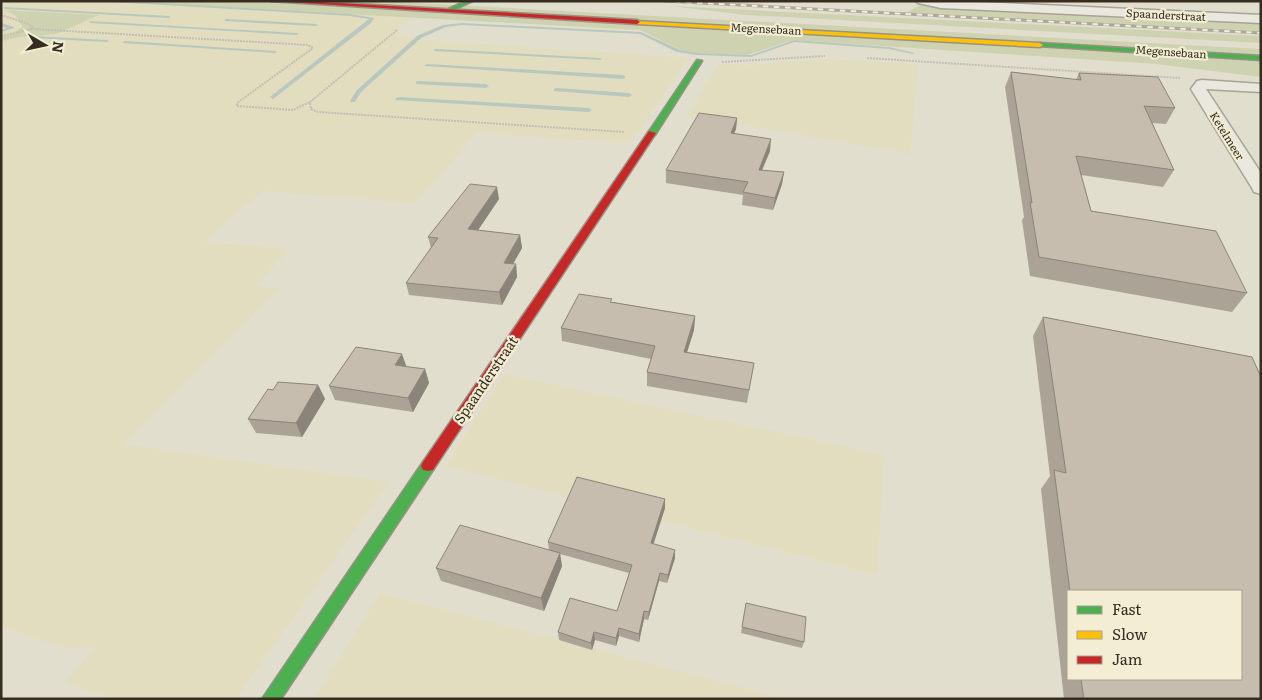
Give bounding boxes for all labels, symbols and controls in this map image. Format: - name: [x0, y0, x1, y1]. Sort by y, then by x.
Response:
- street label: Spaanderstraat: [1126, 4, 1207, 24]
- street label: Megensebaan: [730, 18, 802, 38]
- north arrow: [20, 20, 70, 70]
- text: N: [48, 40, 70, 55]
- street label: Megensebaan: [1135, 41, 1207, 61]
- street label: Ketelmeer: [1207, 108, 1249, 163]
- street label: Spaanderstraat: [448, 331, 522, 427]
- legend: [1067, 590, 1242, 680]
- text: Fast: [1112, 597, 1141, 620]
- text: Slow: [1112, 622, 1147, 645]
- text: Jam: [1112, 647, 1143, 670]

